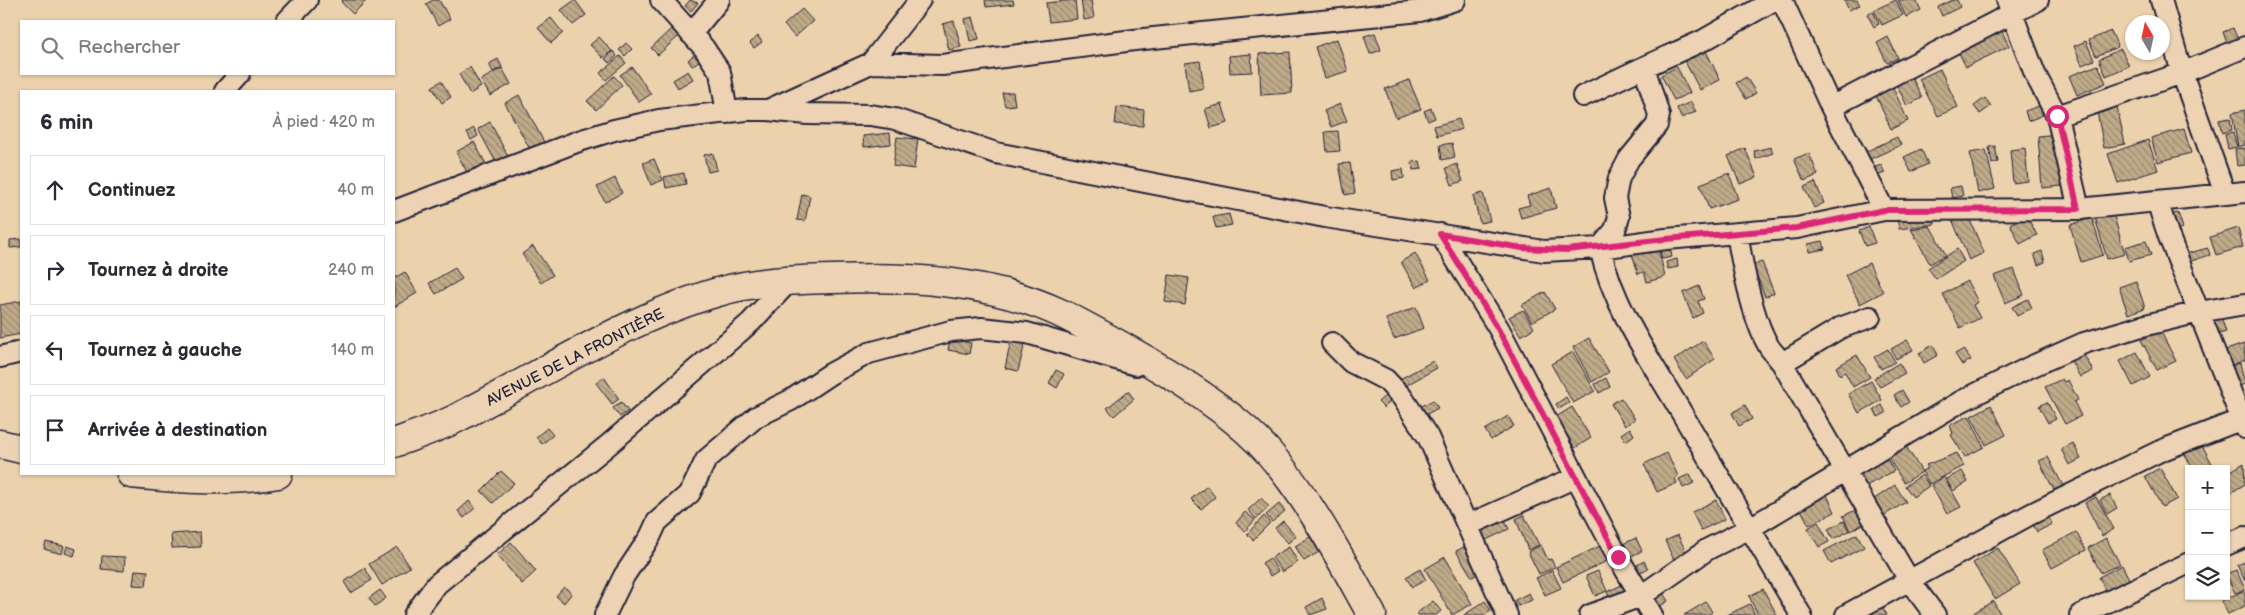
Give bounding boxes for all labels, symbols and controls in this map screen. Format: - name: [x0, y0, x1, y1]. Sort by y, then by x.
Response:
- north arrow: [2125, 15, 2170, 60]
- search box: [20, 20, 395, 75]
- icon: search: [38, 34, 66, 62]
- text: Rechercher: [78, 36, 180, 59]
- route start: [2046, 105, 2069, 128]
- text: 6 min: [40, 110, 93, 135]
- text: À pied · 420 m: [273, 113, 375, 132]
- icon: ahead: [41, 176, 69, 204]
- text: Continuez: [88, 179, 175, 202]
- text: 40 m: [337, 181, 374, 200]
- icon: right: [41, 256, 69, 284]
- text: Tournez à droite: [88, 259, 229, 282]
- text: 240 m: [328, 261, 374, 280]
- street label: AVENUE DE LA FRONTIÈRE: [483, 304, 667, 411]
- icon: left: [41, 336, 69, 364]
- text: Tournez à gauche: [88, 339, 242, 362]
- text: 140 m: [331, 341, 374, 360]
- icon: arrive: [41, 416, 69, 444]
- text: Arrivée à destination: [88, 419, 267, 442]
- map controls: [2185, 465, 2230, 600]
- button: +: [2185, 465, 2230, 510]
- button: −: [2185, 510, 2230, 555]
- route end: [1607, 546, 1630, 569]
- button: layers: [2185, 555, 2230, 600]

